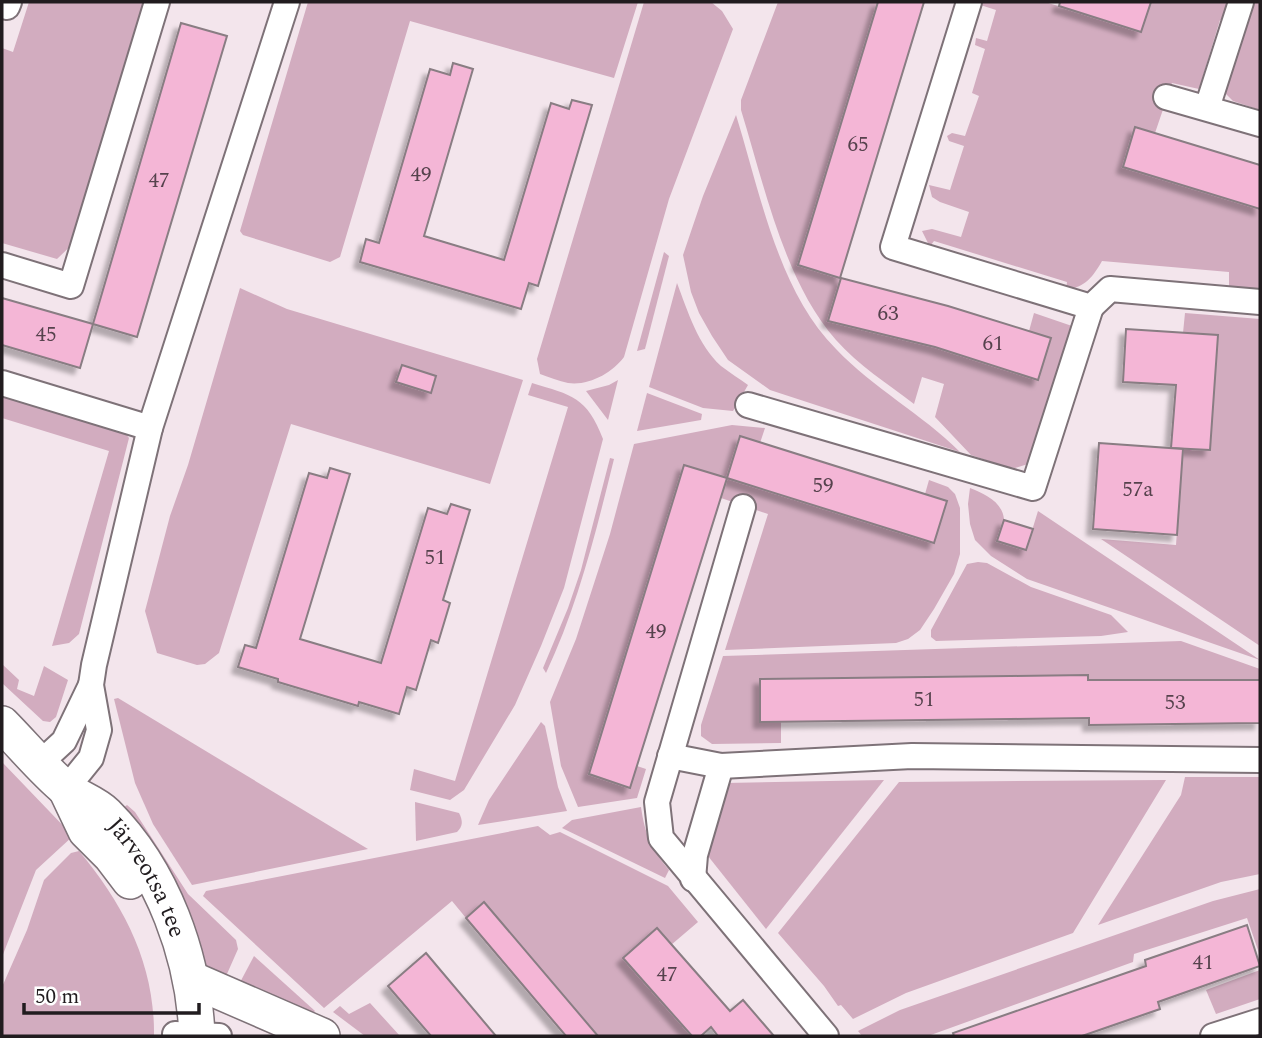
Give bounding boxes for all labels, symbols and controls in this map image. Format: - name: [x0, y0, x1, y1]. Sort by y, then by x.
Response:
- house number: 65: [848, 129, 869, 161]
- house number: 49: [411, 159, 432, 191]
- house number: 47: [149, 165, 170, 197]
- house number: 63: [878, 298, 899, 330]
- house number: 45: [36, 319, 57, 351]
- house number: 61: [983, 328, 1004, 360]
- house number: 59: [813, 470, 834, 502]
- house number: 57a: [1122, 474, 1154, 506]
- house number: 51: [425, 542, 446, 574]
- house number: 49: [646, 616, 667, 648]
- house number: 51: [914, 684, 935, 716]
- house number: 53: [1165, 687, 1186, 719]
- street label: Järveotsa tee: [98, 809, 195, 943]
- house number: 41: [1193, 947, 1214, 979]
- house number: 47: [657, 959, 678, 991]
- scale bar: [24, 972, 200, 1016]
- text: 50 m: [35, 981, 79, 1013]

